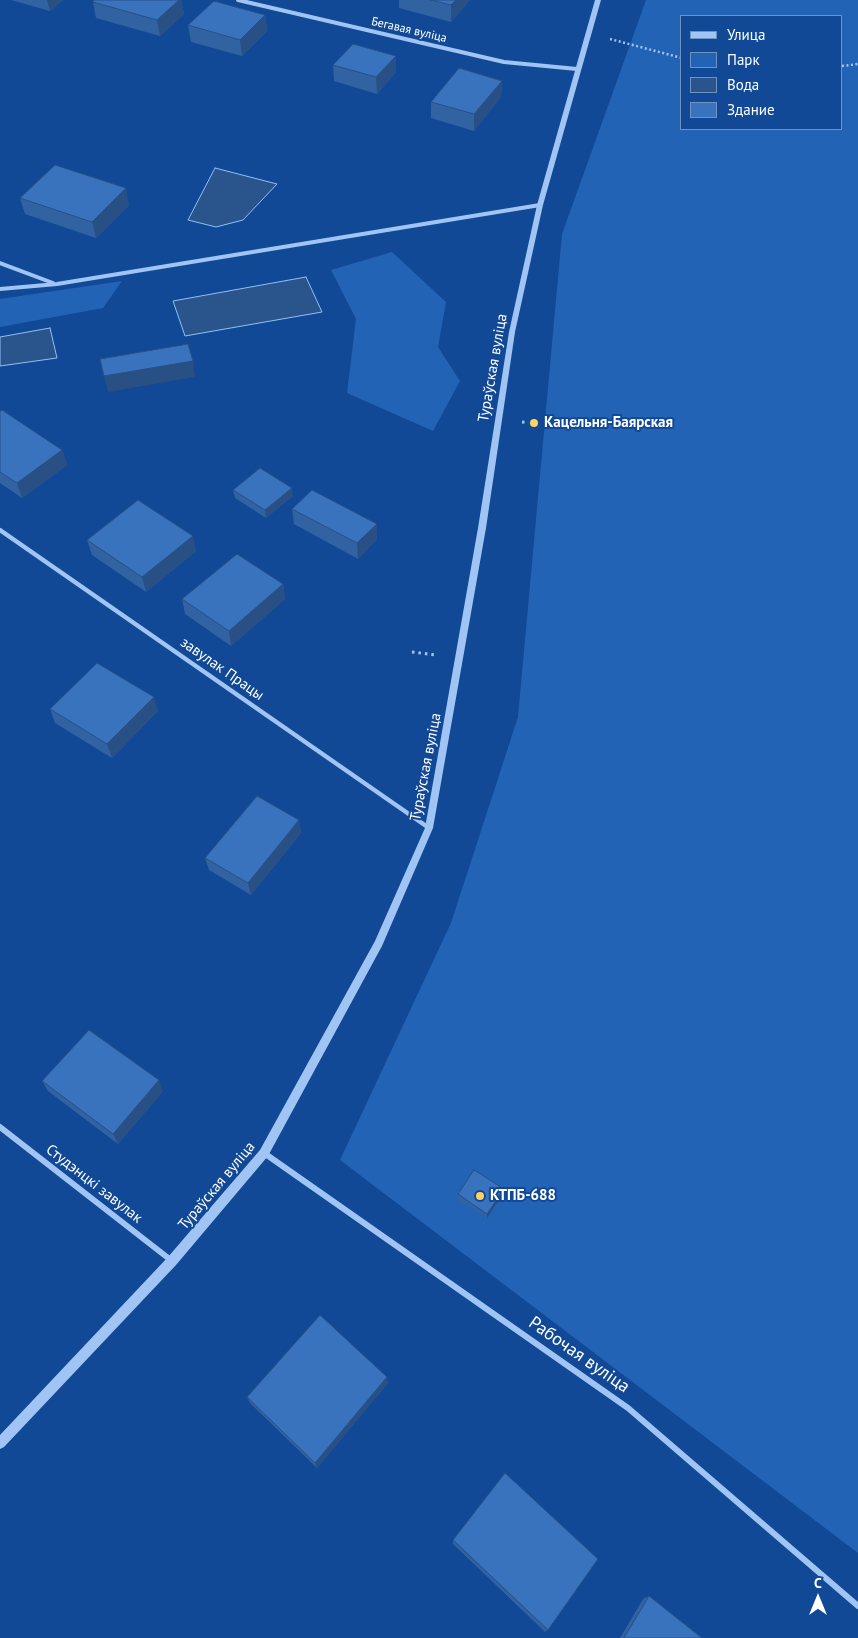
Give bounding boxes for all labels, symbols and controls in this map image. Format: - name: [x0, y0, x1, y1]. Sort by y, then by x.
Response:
- street label: Бегавая вуліца: [370, 14, 448, 46]
- legend: [680, 15, 843, 130]
- text: Улица: [727, 25, 765, 44]
- text: Парк: [727, 50, 760, 69]
- text: Вода: [727, 75, 759, 94]
- text: Здание: [727, 100, 775, 119]
- street label: Тураўская вуліца: [475, 312, 511, 424]
- place label: Кацельня-Баярская: [544, 414, 673, 432]
- marker: Кацельня-Баярская: [528, 417, 540, 429]
- street label: завулак Працы: [177, 634, 267, 704]
- street label: Тураўская вуліца: [407, 711, 445, 823]
- street label: Тураўская вуліца: [175, 1138, 259, 1234]
- street label: Студэнцкі завулак: [42, 1141, 146, 1227]
- place label: КТПБ-688: [490, 1187, 556, 1205]
- marker: КТПБ-688: [474, 1190, 486, 1202]
- street label: Рабочая вуліца: [524, 1312, 634, 1398]
- north arrow: [793, 1573, 843, 1623]
- text: С: [814, 1574, 822, 1592]

